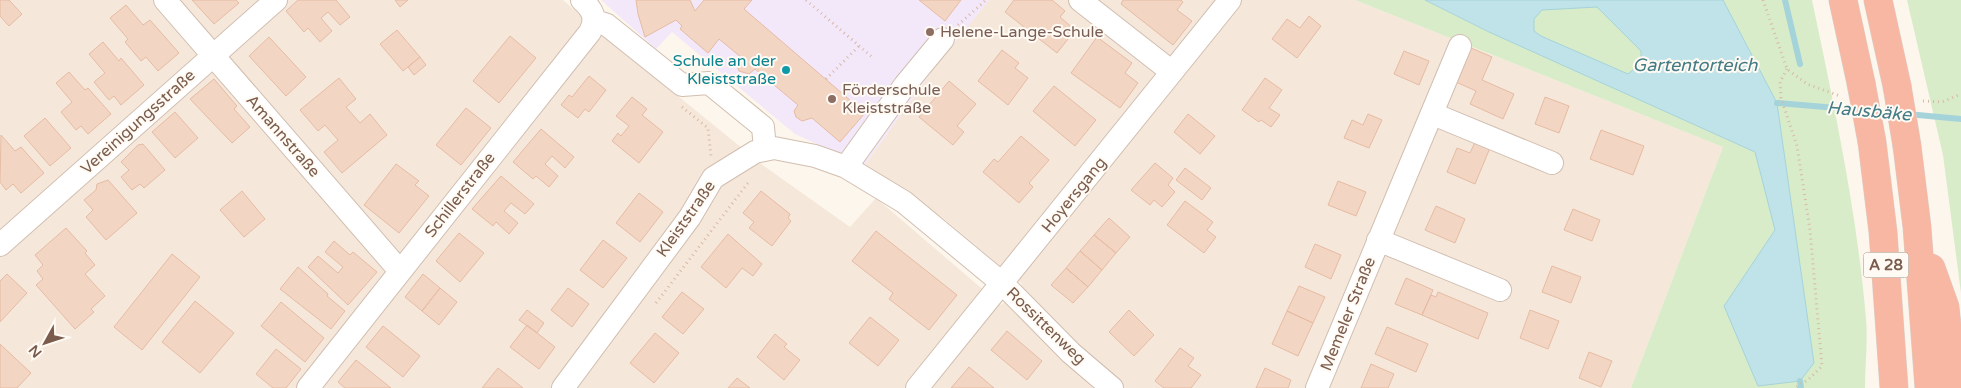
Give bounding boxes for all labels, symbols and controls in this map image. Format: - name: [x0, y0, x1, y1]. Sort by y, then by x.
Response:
- place label: Helene-Lange-Schule: [940, 22, 1103, 42]
- marker: Helene-Lange-Schule: [924, 26, 936, 38]
- place label: Schule an der Kleiststraße: [673, 51, 777, 89]
- water label: Gartentorteich: [1633, 54, 1758, 76]
- marker: Schule an der Kleiststraße: [780, 64, 792, 76]
- street label: Vereinigungsstraße: [77, 65, 199, 179]
- place label: Förderschule Kleiststraße: [842, 80, 941, 118]
- street label: Amannstraße: [242, 91, 324, 181]
- marker: Förderschule Kleiststraße: [826, 93, 838, 105]
- water label: Hausbäke: [1826, 96, 1913, 126]
- street label: Schillerstraße: [420, 148, 500, 242]
- street label: Hoyersgang: [1037, 153, 1111, 237]
- street label: Kleiststraße: [652, 177, 720, 261]
- road number: A 28: [1864, 252, 1908, 278]
- street label: Memeler Straße: [1316, 254, 1380, 374]
- street label: Rossittenweg: [1002, 283, 1090, 369]
- north arrow: [20, 318, 70, 368]
- text: N: [25, 341, 46, 361]

